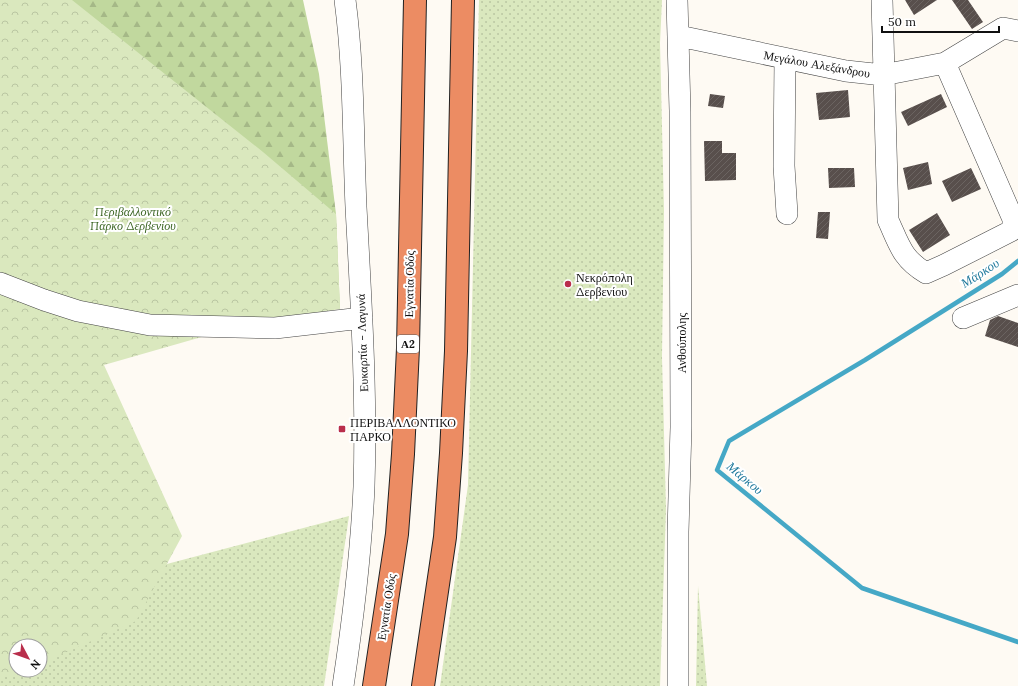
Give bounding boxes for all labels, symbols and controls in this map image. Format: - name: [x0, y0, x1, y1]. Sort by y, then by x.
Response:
- scale bar: [882, 8, 999, 34]
- text: 50 m: [888, 14, 916, 29]
- street label: Μεγάλου Αλεξάνδρου: [763, 47, 872, 81]
- park label: Περιβαλλοντικό Πάρκο Δερβενίου: [90, 204, 176, 233]
- street label: Εγνατία Οδός: [401, 250, 417, 318]
- water label: Μάρκου: [957, 254, 1003, 292]
- place label: Νεκρόπολη Δερβενίου: [576, 270, 633, 299]
- marker: Νεκρόπολη Δερβενίου: [563, 279, 573, 289]
- street label: Ευκαρπία - Λαγυνά: [353, 293, 371, 392]
- street label: Ανθούπολης: [674, 312, 689, 373]
- road number: Α2: [397, 335, 419, 353]
- place label: ΠΕΡΙΒΑΛΛΟΝΤΙΚΟ ΠΑΡΚΟ: [350, 415, 456, 444]
- marker: ΠΕΡΙΒΑΛΛΟΝΤΙΚΟ ΠΑΡΚΟ: [337, 424, 347, 434]
- water label: Μάρκου: [722, 457, 767, 498]
- street label: Εγνατία Οδός: [373, 573, 399, 641]
- north arrow: [8, 638, 48, 678]
- text: N: [27, 657, 44, 673]

